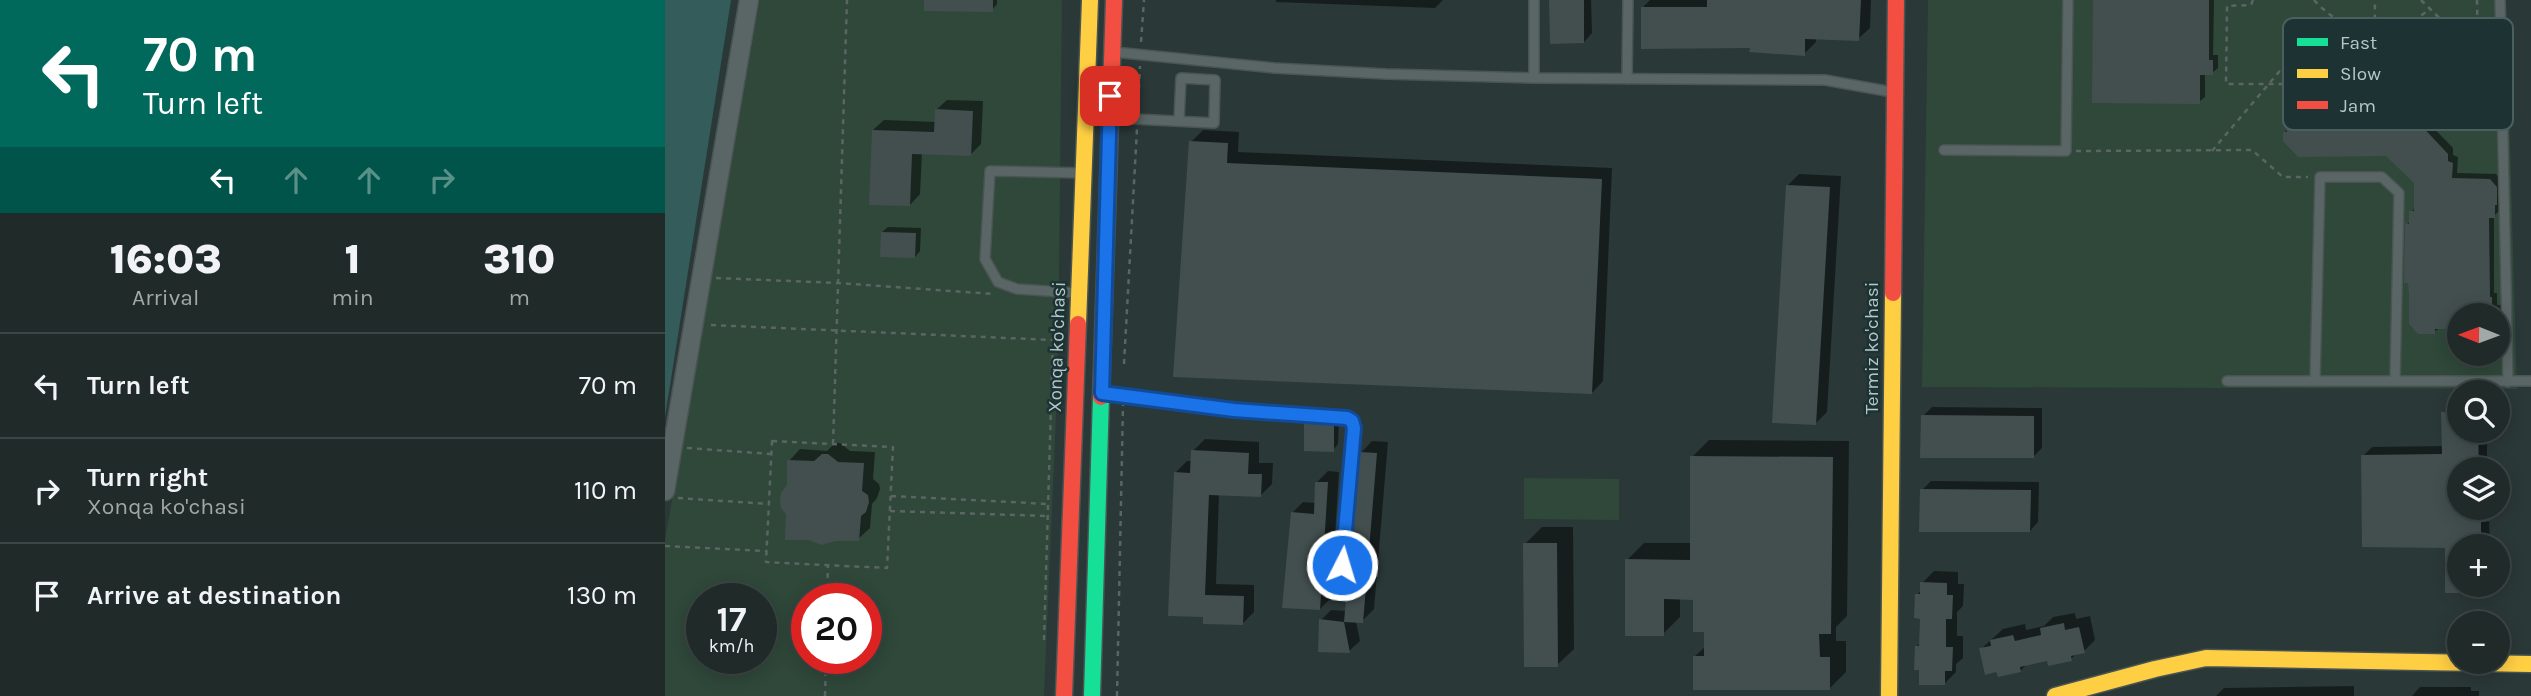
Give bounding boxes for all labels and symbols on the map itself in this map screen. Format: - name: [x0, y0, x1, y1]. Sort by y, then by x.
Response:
- legend: [2283, 18, 2513, 130]
- text: Fast: [2340, 32, 2377, 54]
- text: Slow: [2340, 63, 2381, 85]
- pin: [1080, 66, 1140, 126]
- text: Jam: [2340, 95, 2376, 117]
- street label: Xonqa ko'chasi: [1044, 281, 1070, 413]
- street label: Termiz ko'chasi: [1861, 282, 1883, 414]
- north arrow: [2447, 303, 2509, 366]
- position arrow: [1305, 528, 1379, 602]
- speed limit sign: 20: [791, 583, 882, 674]

